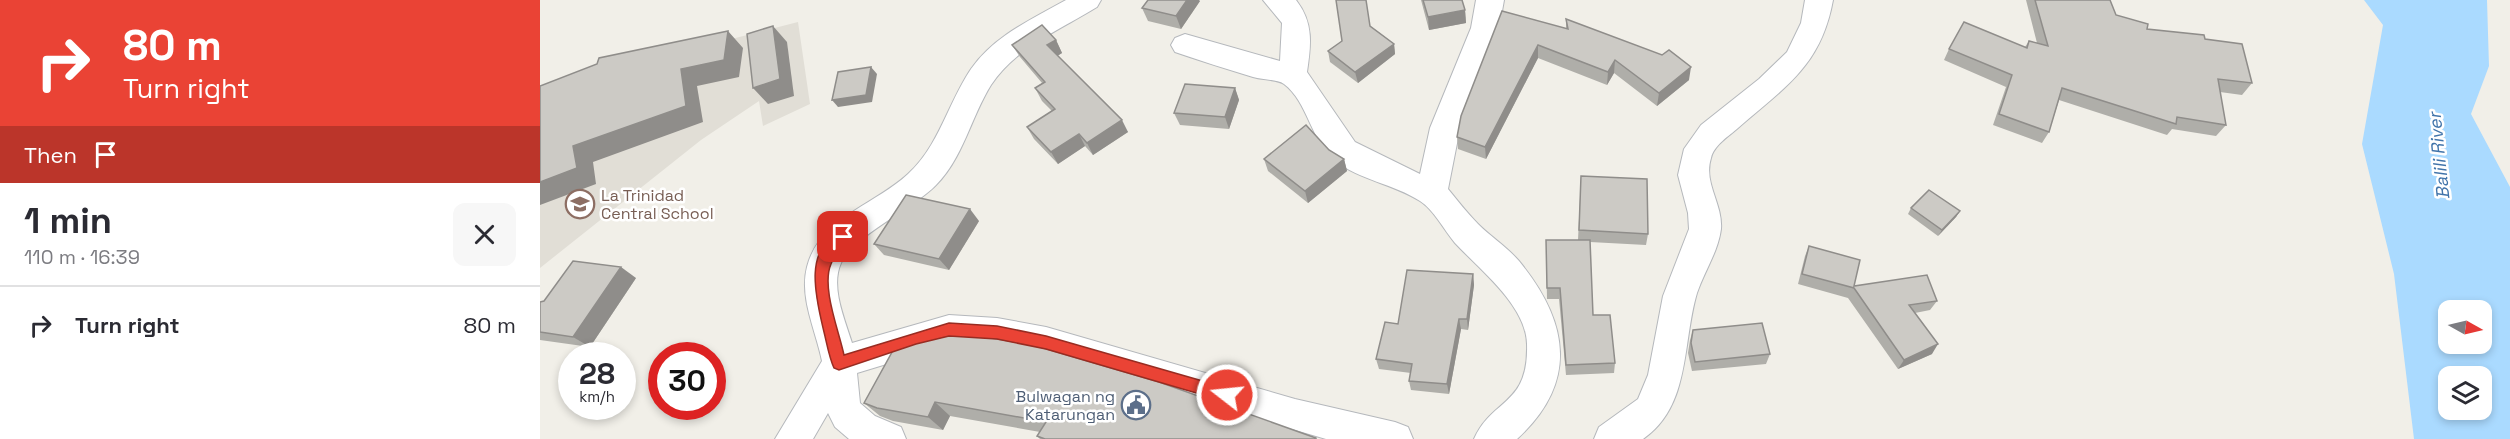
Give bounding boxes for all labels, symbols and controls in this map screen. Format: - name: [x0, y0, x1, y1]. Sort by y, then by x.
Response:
- text: 80 m: [123, 19, 222, 72]
- icon: right: [24, 24, 102, 102]
- text: Turn right: [123, 71, 250, 106]
- water label: Balili River: [2422, 109, 2454, 201]
- icon: arrive: [89, 138, 122, 171]
- text: Then: [24, 141, 77, 169]
- place label: La Trinidad Central School: [601, 185, 714, 224]
- school or university icon: La Trinidad Central School: [564, 188, 596, 220]
- text: 1 min: [24, 198, 112, 244]
- button: close: [453, 203, 516, 266]
- pin: [817, 211, 868, 262]
- icon: arrive: [826, 220, 859, 253]
- text: 110 m · 16:39: [24, 244, 140, 270]
- north arrow: [2438, 300, 2492, 354]
- map controls: [2438, 300, 2492, 420]
- icon: right: [24, 309, 57, 342]
- text: Turn right: [75, 311, 180, 339]
- text: 80 m: [464, 311, 516, 339]
- speed limit sign: 30: [648, 342, 726, 420]
- text: 28: [579, 354, 615, 393]
- position arrow: [1195, 363, 1259, 427]
- button: layers: [2438, 366, 2492, 420]
- place label: Bulwagan ng Katarungan: [1016, 386, 1115, 425]
- text: km/h: [579, 387, 615, 406]
- public building icon: Bulwagan ng Katarungan: [1120, 389, 1152, 421]

